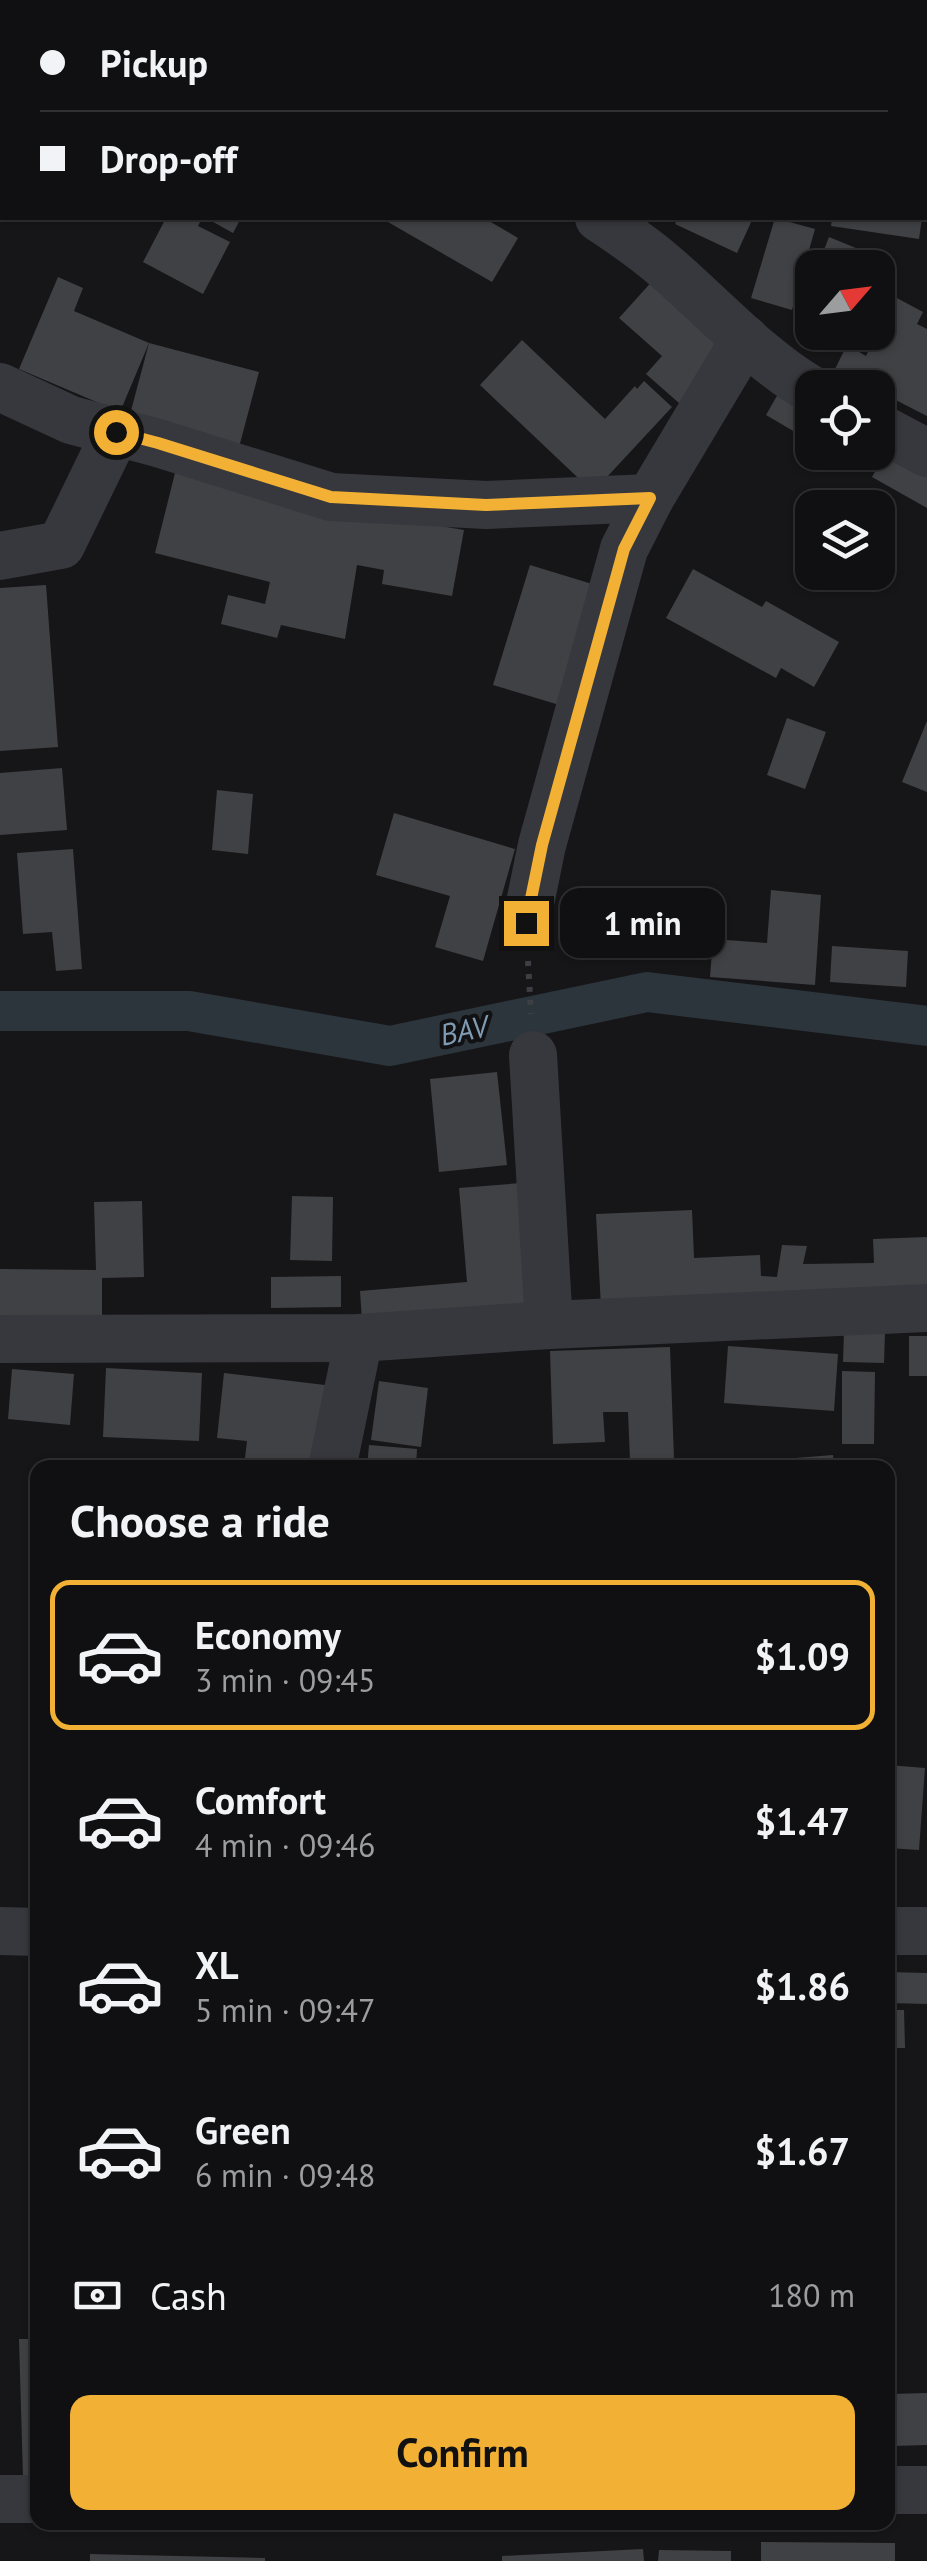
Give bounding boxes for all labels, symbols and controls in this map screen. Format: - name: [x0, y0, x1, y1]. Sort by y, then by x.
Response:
- text: Pickup: [100, 38, 208, 87]
- text: Drop-off: [100, 134, 237, 183]
- north arrow: [795, 250, 895, 350]
- map controls: [795, 250, 895, 590]
- button: locate: [795, 370, 895, 470]
- route start: [94, 410, 139, 455]
- button: layers: [795, 490, 895, 590]
- callout: 1 min: [561, 888, 726, 958]
- route end: [504, 901, 549, 946]
- text: 1 min: [603, 902, 682, 944]
- water label: BAV: [436, 1005, 495, 1054]
- text: Choose a ride: [70, 1491, 330, 1549]
- icon: car: [75, 1610, 165, 1700]
- text: Economy: [195, 1610, 341, 1659]
- text: $1.09: [754, 1631, 850, 1680]
- text: 3 min · 09:45: [195, 1659, 375, 1701]
- icon: car: [75, 1775, 165, 1865]
- text: Comfort: [195, 1775, 326, 1824]
- text: $1.47: [754, 1796, 850, 1845]
- text: 4 min · 09:46: [195, 1824, 375, 1866]
- icon: car: [75, 1940, 165, 2030]
- text: XL: [195, 1940, 239, 1989]
- text: $1.86: [754, 1961, 850, 2010]
- text: 5 min · 09:47: [195, 1989, 375, 2031]
- icon: car: [75, 2105, 165, 2195]
- text: Green: [195, 2105, 291, 2154]
- text: $1.67: [754, 2126, 850, 2175]
- text: 6 min · 09:48: [195, 2154, 375, 2196]
- icon: cash: [70, 2268, 125, 2323]
- text: Cash: [150, 2271, 227, 2320]
- text: 180 m: [768, 2274, 855, 2316]
- button: Confirm: [70, 2395, 855, 2510]

